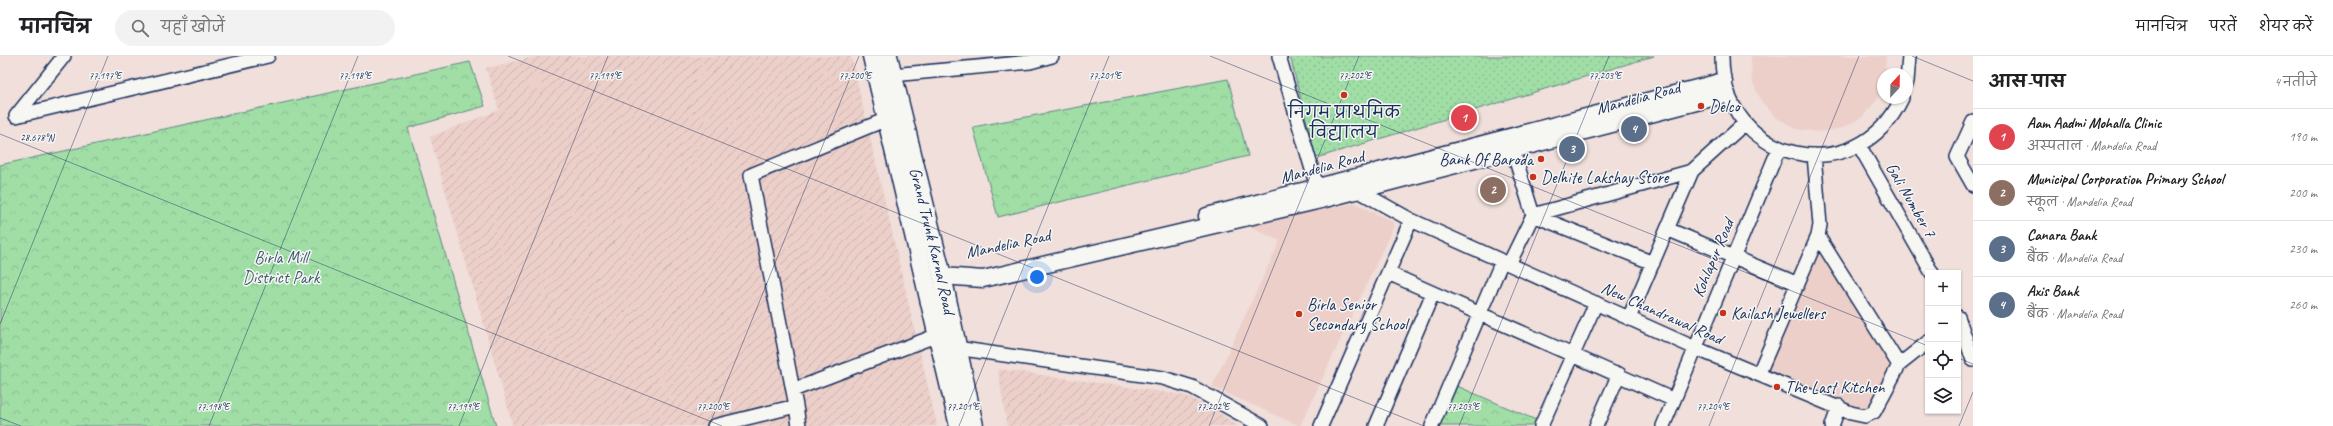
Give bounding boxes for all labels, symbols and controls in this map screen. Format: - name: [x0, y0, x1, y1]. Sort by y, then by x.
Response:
- search box: [115, 10, 395, 46]
- text: मानचित्र: [20, 15, 91, 39]
- icon: search: [129, 17, 151, 39]
- text: यहाँ खोजें: [161, 18, 225, 37]
- text: मानचित्र: [2136, 18, 2187, 35]
- text: परतें: [2209, 18, 2237, 35]
- text: शेयर करें: [2259, 18, 2313, 35]
- north arrow: [1877, 68, 1913, 104]
- text: 77.197°E: [89, 69, 123, 82]
- text: 77.198°E: [339, 69, 373, 82]
- text: 77.199°E: [589, 69, 623, 82]
- text: 77.200°E: [839, 69, 873, 82]
- text: 77.201°E: [1089, 69, 1123, 82]
- text: 77.202°E: [1339, 69, 1373, 82]
- text: 77.203°E: [1589, 69, 1623, 82]
- text: आस-पास: [1989, 71, 2065, 92]
- text: 4 नतीजे: [2274, 74, 2317, 90]
- street label: Mandelia Road: [1594, 76, 1684, 119]
- marker: निगम प्राथमिक विद्यालय: [1339, 90, 1349, 100]
- place label: Delco: [1709, 96, 1742, 117]
- place label: निगम प्राथमिक विद्यालय: [1287, 99, 1401, 143]
- marker: Delco: [1696, 101, 1706, 111]
- pin: 1: [1451, 103, 1477, 133]
- pin: 4: [1621, 114, 1647, 144]
- text: Aam Aadmi Mohalla Clinic: [2027, 114, 2162, 133]
- text: 1: [1999, 129, 2005, 145]
- text: 190 m: [2289, 129, 2317, 145]
- text: 28.678°N: [20, 131, 56, 144]
- pin: 3: [1559, 134, 1585, 164]
- text: अस्पताल · Mandelia Road: [2027, 138, 2156, 154]
- street label: Mandelia Road: [1278, 145, 1368, 188]
- place label: Bank Of Baroda: [1439, 149, 1535, 170]
- marker: Bank Of Baroda: [1536, 154, 1546, 164]
- street label: Gali Number 7: [1881, 159, 1942, 242]
- street label: Grand Trunk Karnal Road: [905, 165, 961, 318]
- place label: Delhite Lakshay Store: [1541, 167, 1670, 188]
- text: Municipal Corporation Primary School: [2027, 170, 2223, 189]
- marker: Delhite Lakshay Store: [1528, 172, 1538, 182]
- pin: 2: [1480, 175, 1506, 205]
- text: 2: [1999, 185, 2005, 201]
- text: 200 m: [2289, 185, 2317, 201]
- text: स्कूल · Mandelia Road: [2027, 194, 2132, 210]
- street label: Kohlapur Road: [1687, 213, 1740, 300]
- street label: Mandelia Road: [964, 224, 1054, 263]
- text: Canara Bank: [2027, 226, 2096, 245]
- text: 3: [1999, 241, 2005, 257]
- text: 230 m: [2289, 241, 2317, 257]
- park label: Birla Mill District Park: [243, 247, 321, 288]
- text: बैंक · Mandelia Road: [2027, 250, 2122, 266]
- your location: [1027, 267, 1047, 287]
- map controls: [1925, 270, 1961, 414]
- button: +: [1925, 270, 1961, 306]
- street label: New Chandrawal Road: [1598, 277, 1729, 351]
- text: Axis Bank: [2027, 282, 2078, 301]
- place label: Birla Senior Secondary School: [1307, 294, 1410, 335]
- text: 4: [1999, 297, 2005, 313]
- text: 260 m: [2289, 297, 2317, 313]
- place label: Kailash Jewellers: [1731, 303, 1826, 324]
- button: −: [1925, 306, 1961, 342]
- text: बैंक · Mandelia Road: [2027, 306, 2122, 322]
- marker: Kailash Jewellers: [1718, 308, 1728, 318]
- marker: Birla Senior Secondary School: [1294, 309, 1304, 319]
- button: locate: [1925, 342, 1961, 378]
- place label: The Last Kitchen: [1785, 377, 1886, 398]
- button: layers: [1925, 378, 1961, 414]
- marker: The Last Kitchen: [1772, 382, 1782, 392]
- text: 77.198°E: [197, 400, 231, 413]
- text: 77.199°E: [447, 400, 481, 413]
- text: 77.200°E: [697, 400, 731, 413]
- text: 77.201°E: [947, 400, 981, 413]
- text: 77.202°E: [1197, 400, 1231, 413]
- text: 77.203°E: [1447, 400, 1481, 413]
- text: 77.204°E: [1697, 400, 1731, 413]

